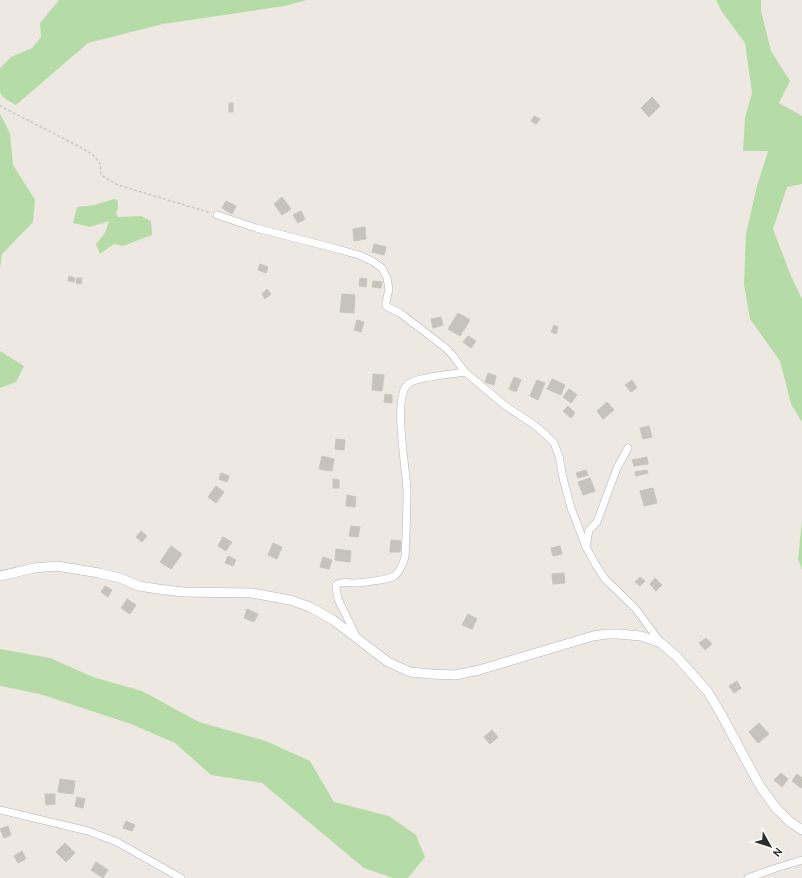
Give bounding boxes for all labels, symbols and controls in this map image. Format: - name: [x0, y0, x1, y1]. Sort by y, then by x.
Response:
- north arrow: [750, 826, 790, 866]
- text: N: [770, 845, 786, 860]

